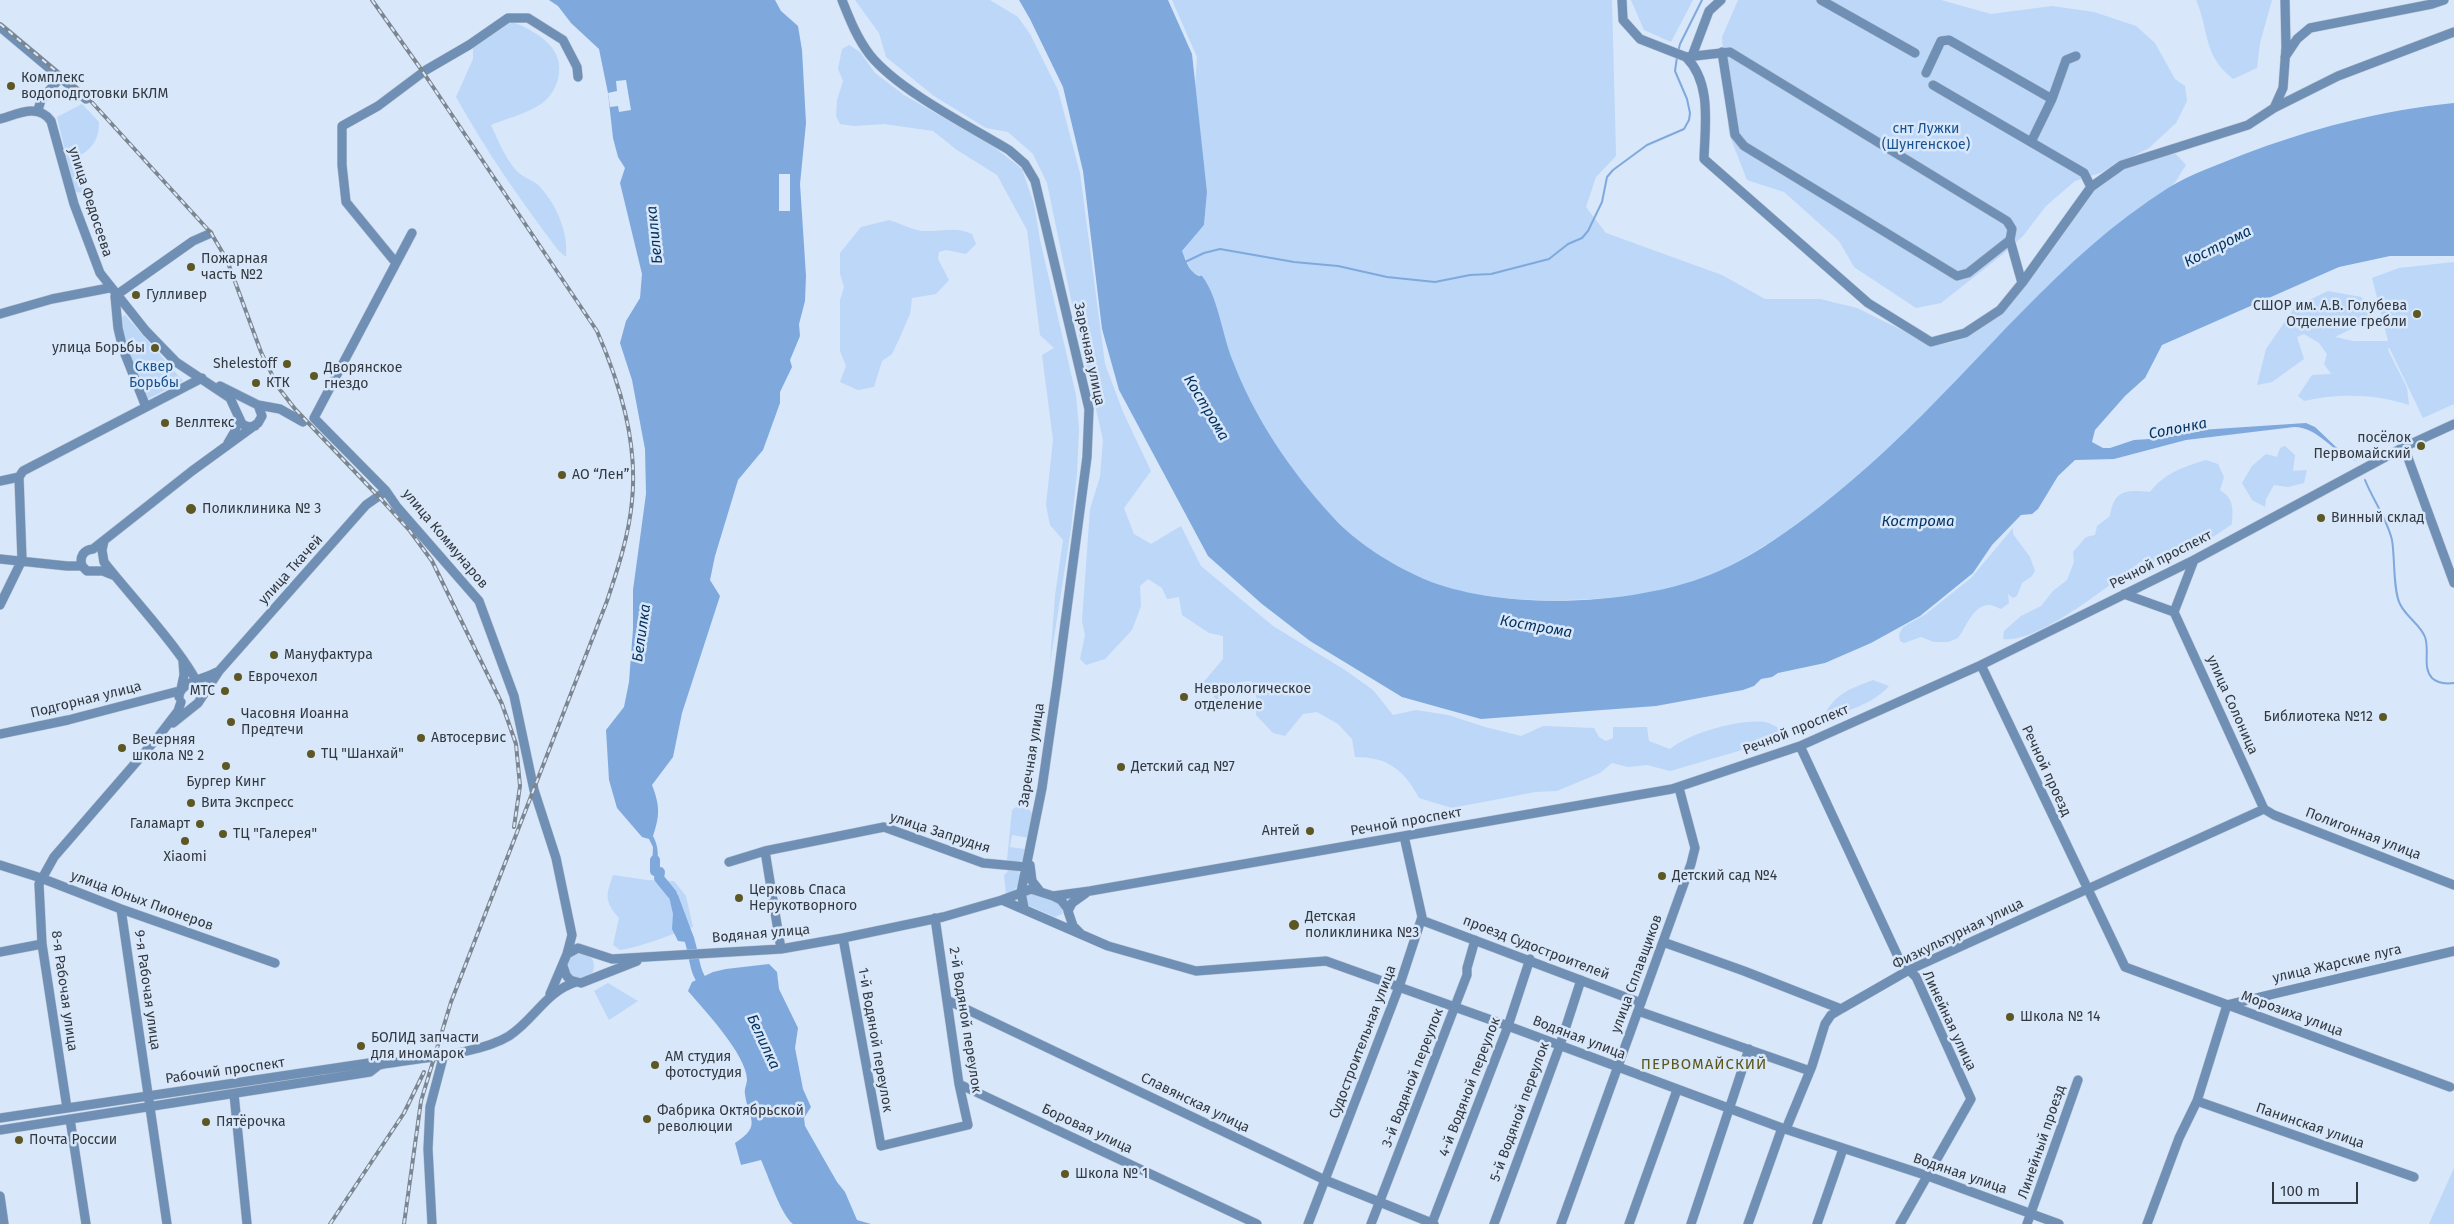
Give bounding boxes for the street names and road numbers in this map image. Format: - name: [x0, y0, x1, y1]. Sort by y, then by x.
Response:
- street label: улица Федосеева: [64, 145, 116, 259]
- street label: Заречная улица: [1070, 301, 1108, 407]
- street label: улица Коммунаров: [398, 486, 492, 592]
- street label: Речной проспект: [2107, 527, 2215, 593]
- street label: улица Ткачей: [255, 532, 327, 608]
- street label: улица Солоница: [2203, 653, 2261, 757]
- street label: Подгорная улица: [29, 678, 143, 722]
- street label: Речной проспект: [1741, 701, 1851, 759]
- street label: Заречная улица: [1015, 702, 1049, 808]
- street label: Речной проезд: [2018, 723, 2074, 819]
- street label: Речной проспект: [1349, 804, 1463, 840]
- street label: Полигонная улица: [2303, 804, 2423, 864]
- street label: улица Запрудня: [888, 809, 992, 857]
- street label: улица Юных Пионеров: [68, 867, 216, 935]
- street label: Физкультурная улица: [1890, 895, 2026, 973]
- street label: проезд Судостроителей: [1460, 912, 1612, 984]
- street label: улица Сплавщиков: [1608, 912, 1666, 1036]
- street label: Водяная улица: [711, 921, 811, 947]
- street label: 9-я Рабочая улица: [130, 929, 164, 1051]
- street label: 8-я Рабочая улица: [47, 930, 81, 1052]
- street label: улица Жарские луга: [2271, 941, 2403, 987]
- street label: 2-й Водяной переулок: [945, 946, 985, 1094]
- street label: Судостроительная улица: [1326, 963, 1400, 1121]
- street label: 1-й Водяной переулок: [854, 966, 896, 1114]
- street label: Линейная улица: [1919, 968, 1979, 1074]
- street label: Морозиха улица: [2239, 988, 2345, 1040]
- street label: 3-й Водяной переулок: [1379, 1006, 1447, 1150]
- street label: Водяная улица: [1530, 1013, 1628, 1063]
- street label: 4-й Водяной переулок: [1436, 1015, 1504, 1159]
- street label: 5-й Водяной переулок: [1487, 1040, 1553, 1184]
- street label: Рабочий проспект: [164, 1054, 286, 1088]
- street label: Славянская улица: [1138, 1069, 1252, 1137]
- street label: Линейный проезд: [2015, 1083, 2069, 1201]
- street label: Панинская улица: [2253, 1100, 2367, 1152]
- street label: Боровая улица: [1039, 1101, 1135, 1157]
- street label: Водяная улица: [1911, 1150, 2009, 1198]

